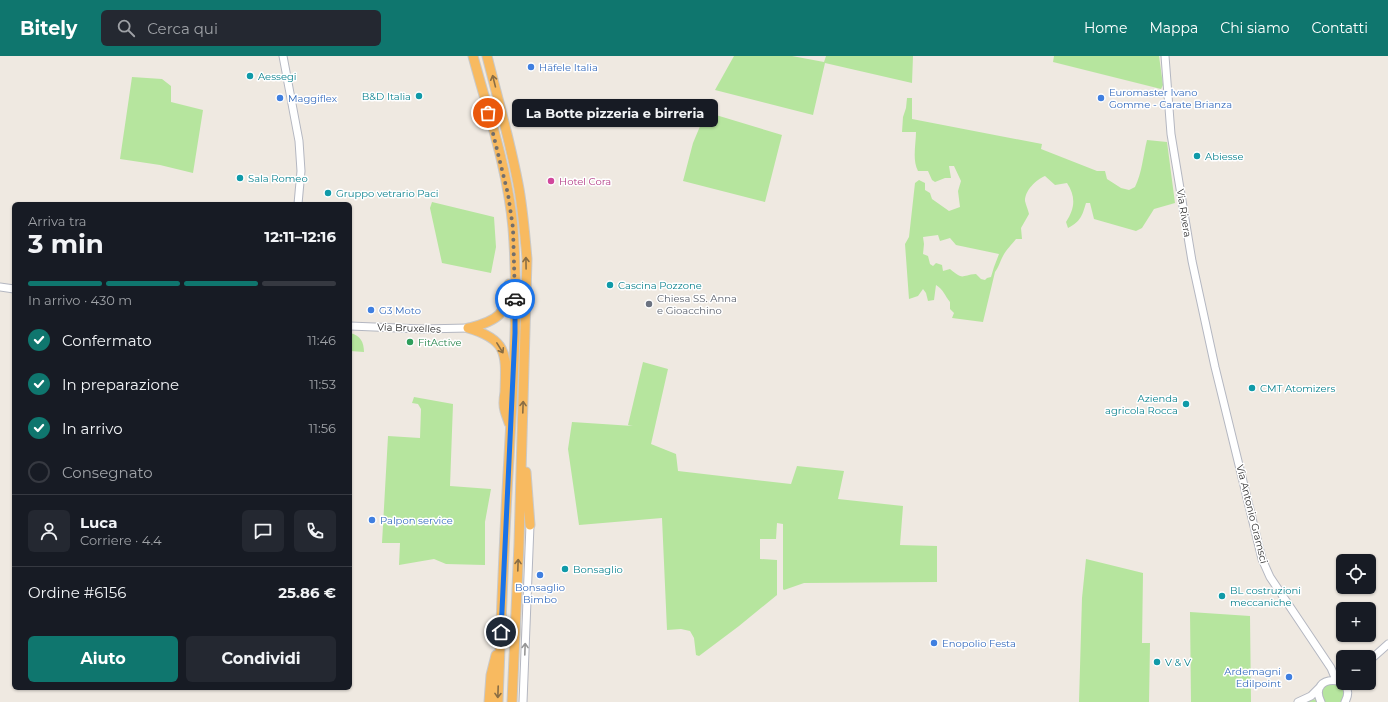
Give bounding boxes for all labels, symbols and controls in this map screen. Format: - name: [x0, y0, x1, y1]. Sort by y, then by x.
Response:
- search box: [101, 10, 381, 46]
- text: Bitely: [20, 17, 77, 40]
- icon: search: [115, 17, 137, 39]
- text: Cerca qui: [147, 19, 218, 38]
- text: Home: [1084, 19, 1127, 37]
- text: Mappa: [1149, 19, 1198, 37]
- text: Chi siamo: [1220, 19, 1290, 37]
- text: Contatti: [1312, 19, 1368, 37]
- place label: Häfele Italia: [539, 61, 598, 74]
- marker: Häfele Italia: [526, 62, 536, 72]
- place label: Aessegi: [258, 70, 297, 83]
- marker: Aessegi: [245, 71, 255, 81]
- one-way arrow: [489, 74, 497, 87]
- place label: Euromaster Ivano Gomme - Carate Brianza: [1109, 86, 1232, 111]
- place label: B&D Italia: [362, 90, 411, 103]
- marker: B&D Italia: [414, 91, 424, 101]
- place label: Maggiflex: [288, 92, 338, 105]
- marker: Maggiflex: [275, 93, 285, 103]
- marker: Euromaster Ivano Gomme - Carate Brianza: [1096, 93, 1106, 103]
- pin: [471, 96, 505, 130]
- callout: La Botte pizzeria e birreria: [512, 99, 718, 127]
- icon: bag: [477, 102, 499, 124]
- text: La Botte pizzeria e birreria: [526, 105, 704, 121]
- place label: Abiesse: [1205, 150, 1243, 163]
- marker: Abiesse: [1192, 151, 1202, 161]
- place label: Sala Romeo: [248, 172, 308, 185]
- marker: Sala Romeo: [235, 173, 245, 183]
- place label: Hotel Cora: [559, 175, 611, 188]
- marker: Hotel Cora: [546, 176, 556, 186]
- place label: Gruppo vetrario Paci: [336, 187, 438, 200]
- marker: Gruppo vetrario Paci: [323, 188, 333, 198]
- street label: Via Rivera: [1174, 188, 1194, 238]
- text: Arriva tra: [28, 213, 87, 229]
- text: 12:11–12:16: [264, 227, 336, 246]
- text: 3 min: [28, 228, 104, 260]
- one-way arrow: [523, 257, 530, 270]
- courier: [495, 279, 535, 319]
- place label: Cascina Pozzone: [618, 279, 702, 292]
- marker: Cascina Pozzone: [605, 280, 615, 290]
- icon: car: [504, 288, 526, 310]
- text: In arrivo · 430 m: [28, 292, 132, 308]
- place label: Chiesa SS. Anna e Gioacchino: [657, 292, 737, 317]
- marker: Chiesa SS. Anna e Gioacchino: [644, 299, 654, 309]
- place label: G3 Moto: [379, 304, 421, 317]
- marker: G3 Moto: [366, 305, 376, 315]
- street label: Via Bruxelles: [377, 320, 441, 336]
- icon: check: [28, 329, 50, 351]
- text: Confermato: [62, 331, 152, 350]
- text: 11:46: [307, 332, 336, 348]
- place label: FitActive: [418, 336, 462, 349]
- marker: FitActive: [405, 337, 415, 347]
- one-way arrow: [496, 342, 504, 354]
- icon: check: [28, 373, 50, 395]
- text: In preparazione: [62, 375, 179, 394]
- text: 11:53: [309, 376, 336, 392]
- place label: CMT Atomizers: [1260, 382, 1336, 395]
- marker: CMT Atomizers: [1247, 383, 1257, 393]
- place label: Azienda agricola Rocca: [1105, 392, 1178, 417]
- marker: Azienda agricola Rocca: [1181, 399, 1191, 409]
- one-way arrow: [519, 401, 527, 414]
- icon: check: [28, 417, 50, 439]
- text: In arrivo: [62, 419, 123, 438]
- text: 11:56: [309, 420, 336, 436]
- text: Consegnato: [62, 463, 153, 482]
- street label: Via Antonio Gramsci: [1233, 463, 1271, 565]
- button: person: [28, 510, 70, 552]
- button: chat: [242, 510, 284, 552]
- button: phone: [294, 510, 336, 552]
- text: Luca: [80, 513, 117, 532]
- place label: Palpon service: [380, 514, 453, 527]
- marker: Palpon service: [367, 515, 377, 525]
- text: Corriere · 4.4: [80, 532, 162, 548]
- map controls: [1336, 554, 1376, 690]
- button: locate: [1336, 554, 1376, 594]
- one-way arrow: [514, 559, 522, 572]
- place label: Bonsaglio: [573, 563, 623, 576]
- marker: Bonsaglio: [560, 564, 570, 574]
- marker: Bonsaglio Bimbo: [535, 570, 545, 580]
- place label: Bonsaglio Bimbo: [515, 581, 565, 606]
- text: Ordine #6156: [28, 583, 126, 602]
- text: 25.86 €: [278, 583, 336, 602]
- place label: BL costruzioni meccaniche: [1230, 584, 1301, 609]
- marker: BL costruzioni meccaniche: [1217, 591, 1227, 601]
- button: +: [1336, 602, 1376, 642]
- pin: [484, 615, 518, 649]
- icon: home: [490, 621, 512, 643]
- button: Aiuto: [28, 636, 178, 682]
- button: Condividi: [186, 636, 336, 682]
- place label: Enopolio Festa: [942, 637, 1016, 650]
- marker: Enopolio Festa: [929, 638, 939, 648]
- one-way arrow: [521, 643, 529, 656]
- button: −: [1336, 650, 1376, 690]
- place label: V & V: [1165, 656, 1191, 669]
- marker: V & V: [1152, 657, 1162, 667]
- place label: Ardemagni Edilpoint: [1224, 665, 1281, 690]
- marker: Ardemagni Edilpoint: [1284, 672, 1294, 682]
- one-way arrow: [495, 685, 502, 698]

